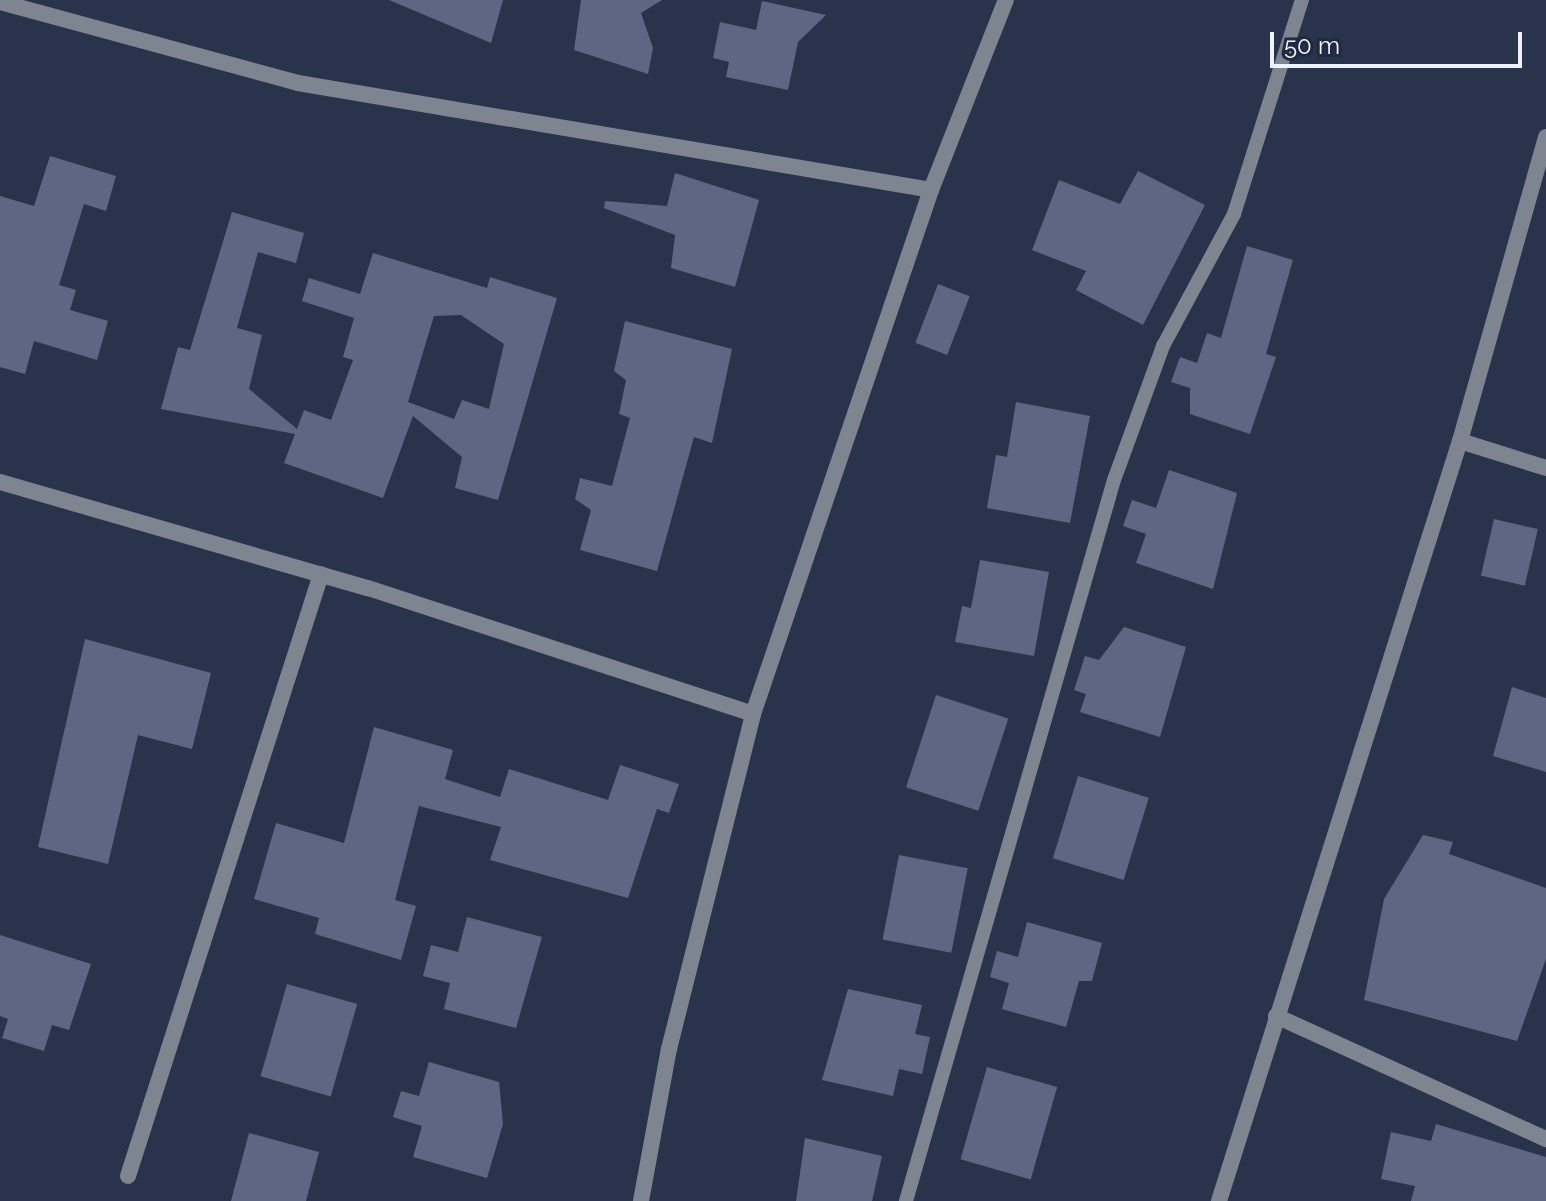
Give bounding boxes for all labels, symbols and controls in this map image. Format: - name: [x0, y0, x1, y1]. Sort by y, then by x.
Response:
- scale bar: [1274, 16, 1526, 66]
- text: 50 m: [1284, 31, 1340, 60]

